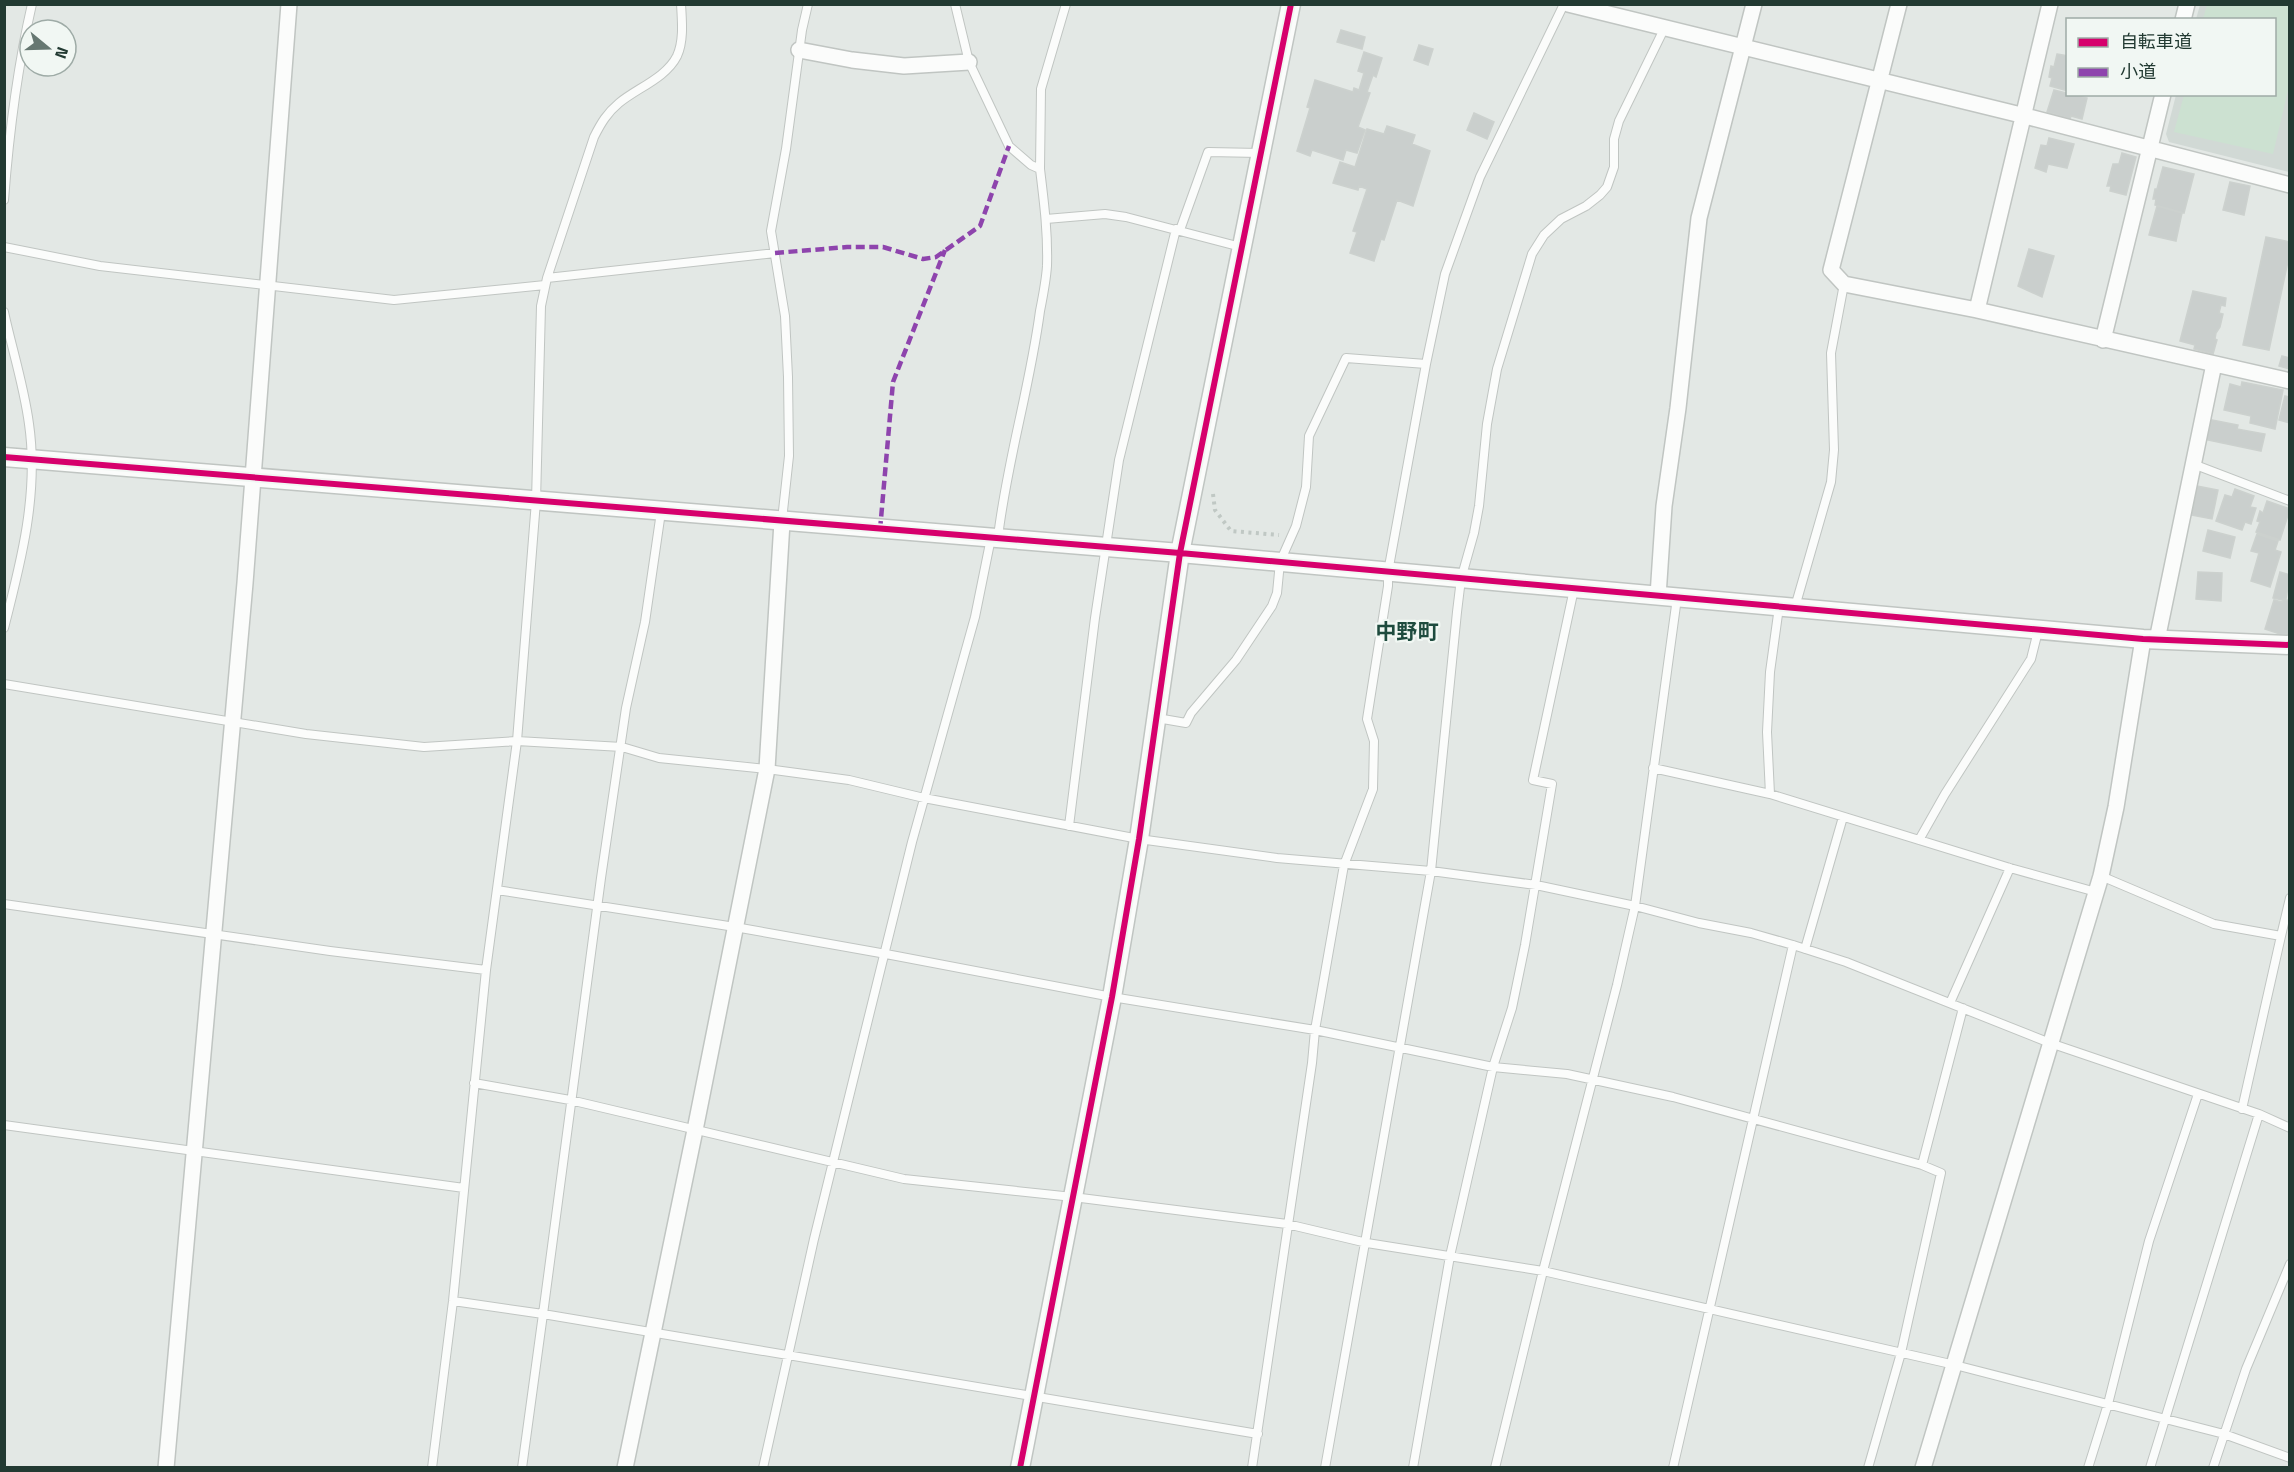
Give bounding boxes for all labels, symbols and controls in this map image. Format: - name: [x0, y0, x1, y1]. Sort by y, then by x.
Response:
- north arrow: [18, 18, 78, 78]
- legend: [2066, 18, 2276, 96]
- text: 自転車道: [2120, 28, 2192, 55]
- text: N: [49, 44, 75, 62]
- text: 小道: [2120, 58, 2156, 85]
- district label: 中野町: [1376, 615, 1439, 647]

